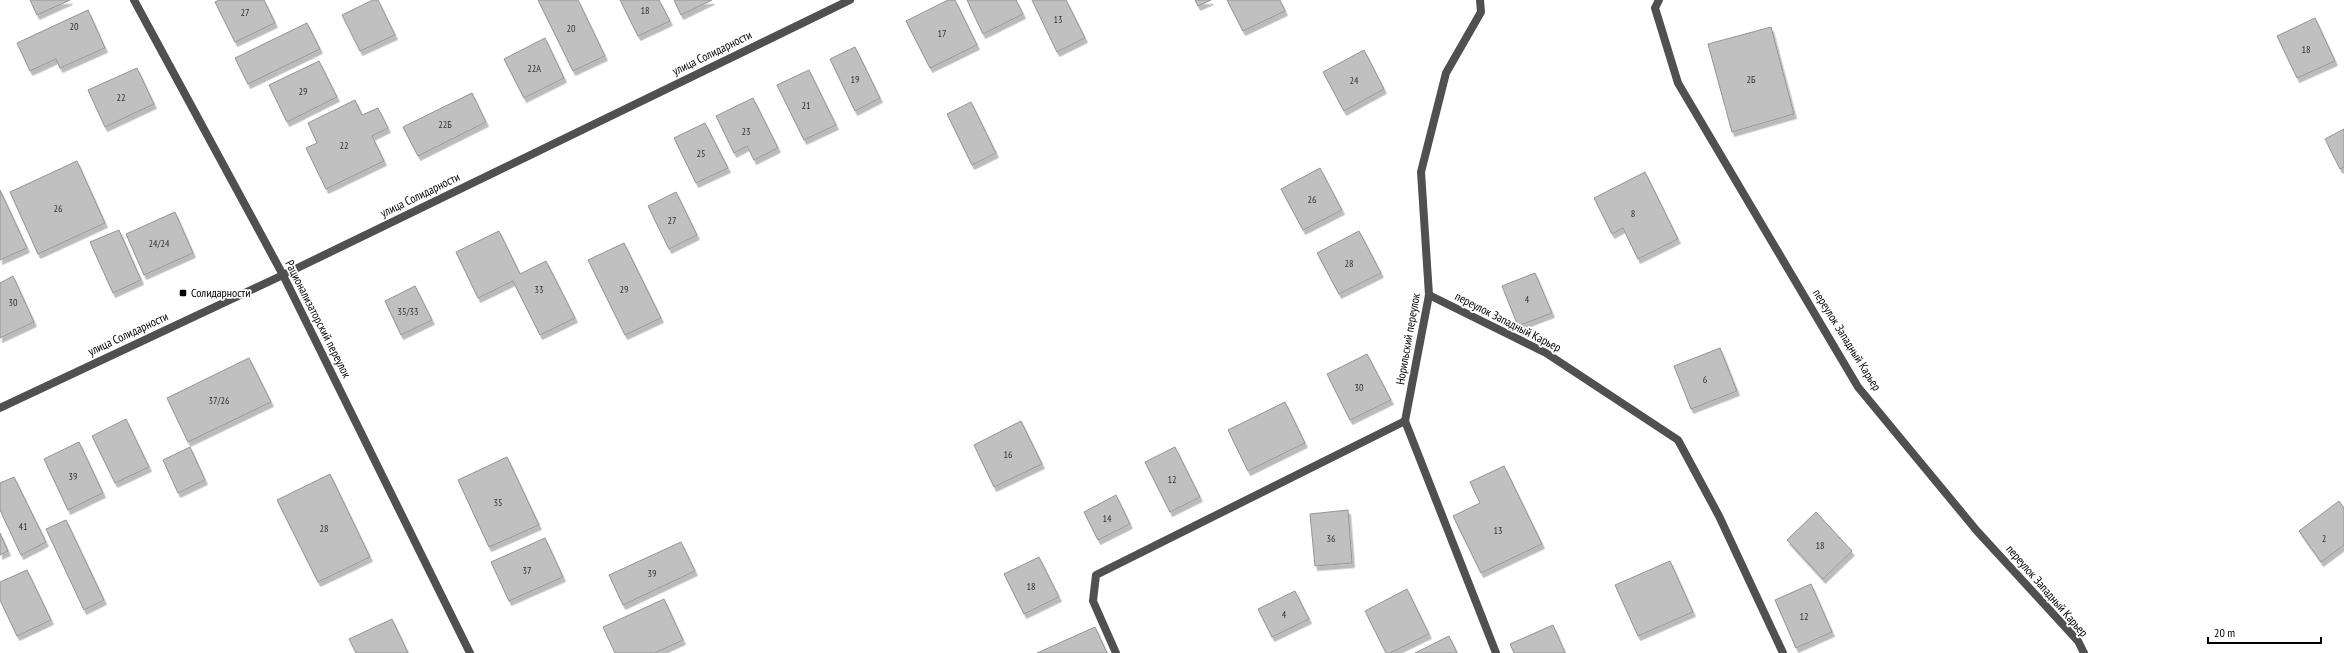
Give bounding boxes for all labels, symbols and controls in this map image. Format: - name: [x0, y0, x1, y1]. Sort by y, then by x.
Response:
- house number: 18: [641, 4, 650, 17]
- house number: 27: [241, 6, 250, 19]
- house number: 13: [1054, 13, 1063, 26]
- house number: 20: [70, 20, 79, 33]
- house number: 20: [567, 22, 576, 35]
- street label: улица Солидарности: [670, 27, 754, 78]
- house number: 17: [938, 27, 947, 40]
- house number: 18: [2302, 43, 2311, 56]
- house number: 22А: [527, 62, 541, 75]
- house number: 19: [851, 73, 860, 86]
- house number: 2Б: [1747, 73, 1756, 86]
- house number: 24: [1350, 74, 1359, 87]
- house number: 29: [299, 85, 308, 98]
- house number: 22: [117, 91, 126, 104]
- house number: 21: [802, 99, 811, 112]
- house number: 22Б: [438, 118, 452, 131]
- house number: 23: [742, 125, 751, 138]
- house number: 22: [340, 139, 349, 152]
- house number: 25: [697, 147, 706, 160]
- street label: улица Солидарности: [378, 169, 462, 220]
- house number: 26: [1308, 193, 1317, 206]
- house number: 26: [54, 202, 63, 215]
- house number: 8: [1631, 207, 1635, 220]
- house number: 27: [668, 214, 677, 227]
- house number: 24/24: [149, 237, 170, 250]
- street label: Рационализаторский переулок: [282, 257, 355, 380]
- house number: 28: [1345, 257, 1354, 270]
- house number: 33: [535, 283, 544, 296]
- house number: 29: [620, 283, 629, 296]
- place label: Солидарности: [191, 285, 250, 300]
- street label: переулок Западный Карьер: [1810, 286, 1885, 393]
- marker: Солидарности: [178, 288, 188, 298]
- street label: переулок Западный Карьер: [1453, 288, 1564, 355]
- street label: Норильский переулок: [1392, 292, 1423, 386]
- house number: 4: [1525, 293, 1530, 306]
- house number: 30: [9, 296, 18, 309]
- house number: 35/33: [398, 305, 418, 318]
- street label: улица Солидарности: [85, 308, 170, 359]
- house number: 6: [1703, 373, 1708, 386]
- house number: 30: [1355, 381, 1364, 394]
- house number: 37/26: [209, 394, 230, 407]
- house number: 16: [1004, 448, 1013, 461]
- house number: 39: [69, 470, 78, 483]
- house number: 12: [1168, 473, 1177, 486]
- house number: 35: [494, 496, 503, 509]
- house number: 14: [1103, 512, 1112, 525]
- house number: 41: [19, 520, 28, 533]
- house number: 28: [320, 522, 329, 535]
- house number: 13: [1494, 524, 1503, 537]
- house number: 36: [1327, 532, 1336, 545]
- house number: 2: [2322, 532, 2326, 545]
- house number: 18: [1816, 539, 1825, 552]
- street label: переулок Западный Карьер: [2003, 542, 2091, 640]
- house number: 37: [523, 564, 532, 577]
- house number: 39: [648, 567, 657, 580]
- house number: 18: [1027, 580, 1036, 593]
- house number: 4: [1282, 608, 1287, 621]
- house number: 12: [1800, 610, 1809, 623]
- scale bar: [2208, 619, 2321, 645]
- text: 20 m: [2214, 625, 2235, 640]

